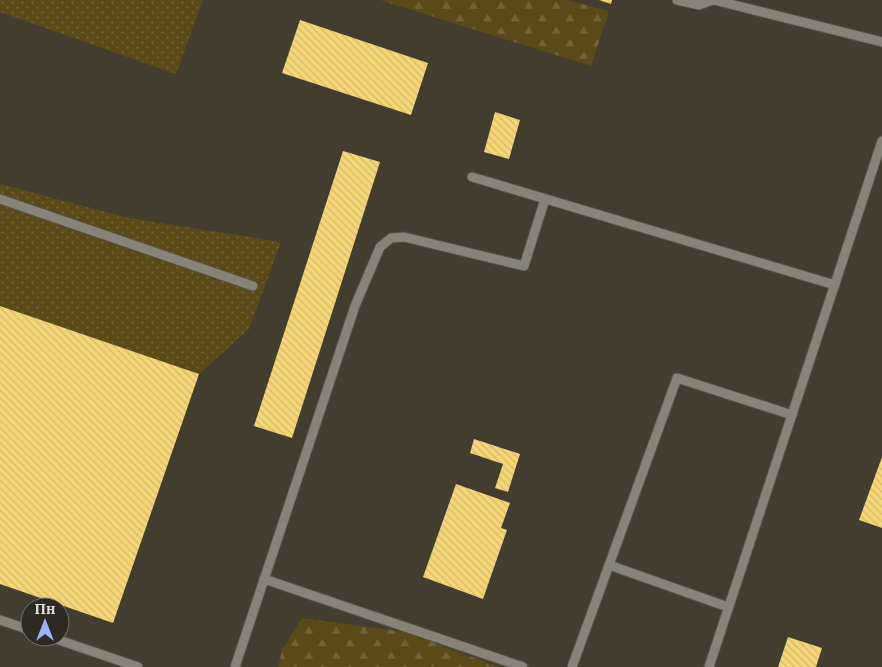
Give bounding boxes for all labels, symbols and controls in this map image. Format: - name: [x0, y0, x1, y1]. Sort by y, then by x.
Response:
- north arrow: [20, 597, 70, 647]
- text: Пн: [35, 600, 55, 618]

